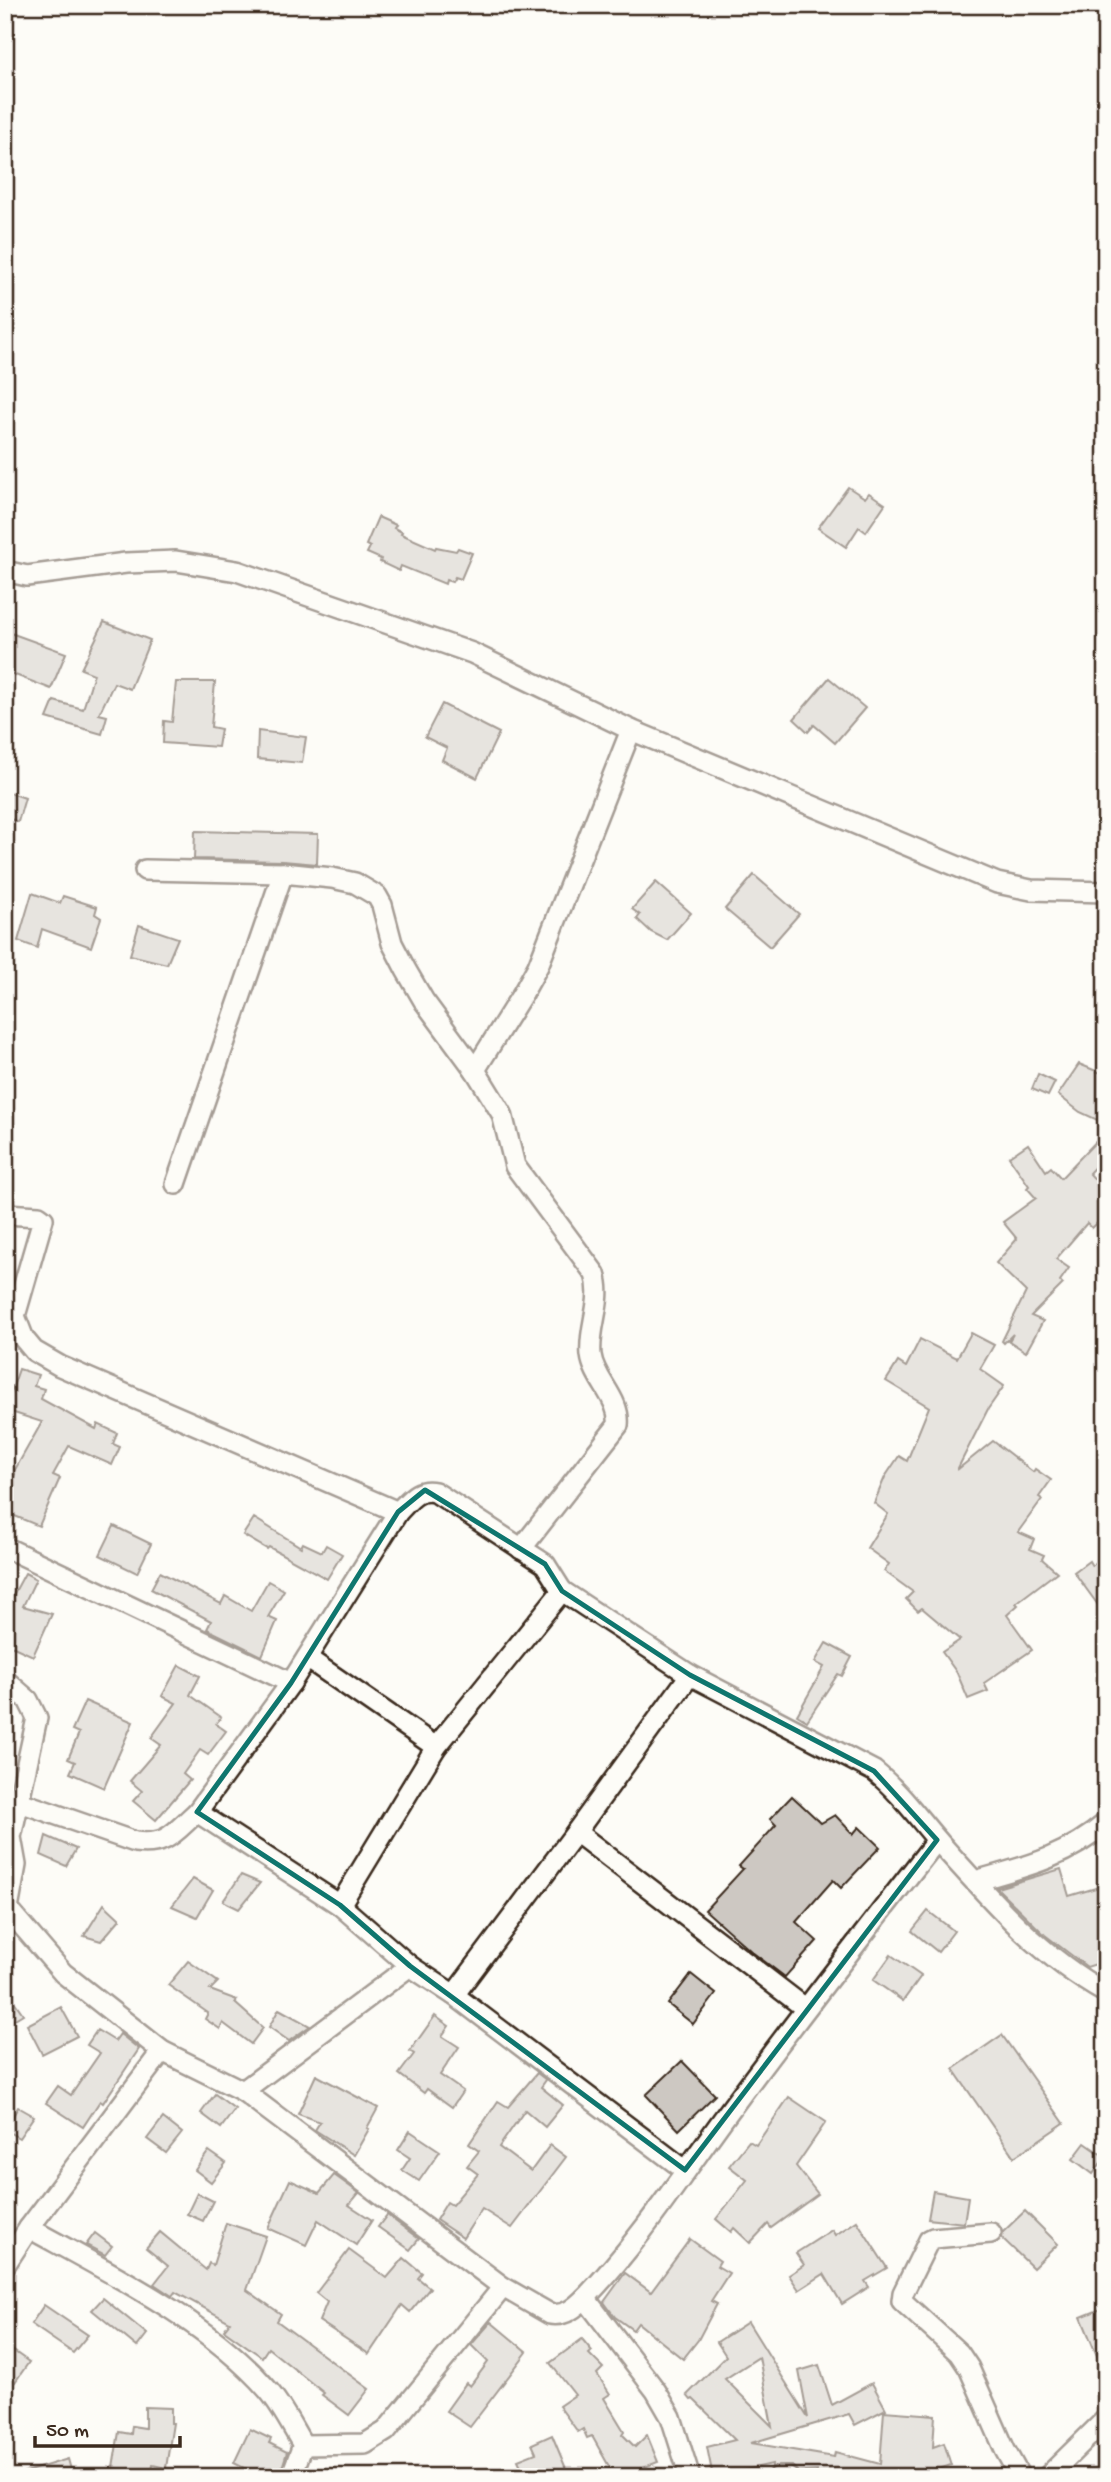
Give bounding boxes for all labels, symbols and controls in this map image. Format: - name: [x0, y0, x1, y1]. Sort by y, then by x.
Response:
- scale bar: [35, 2405, 180, 2449]
- text: 50 m: [46, 2420, 89, 2445]

